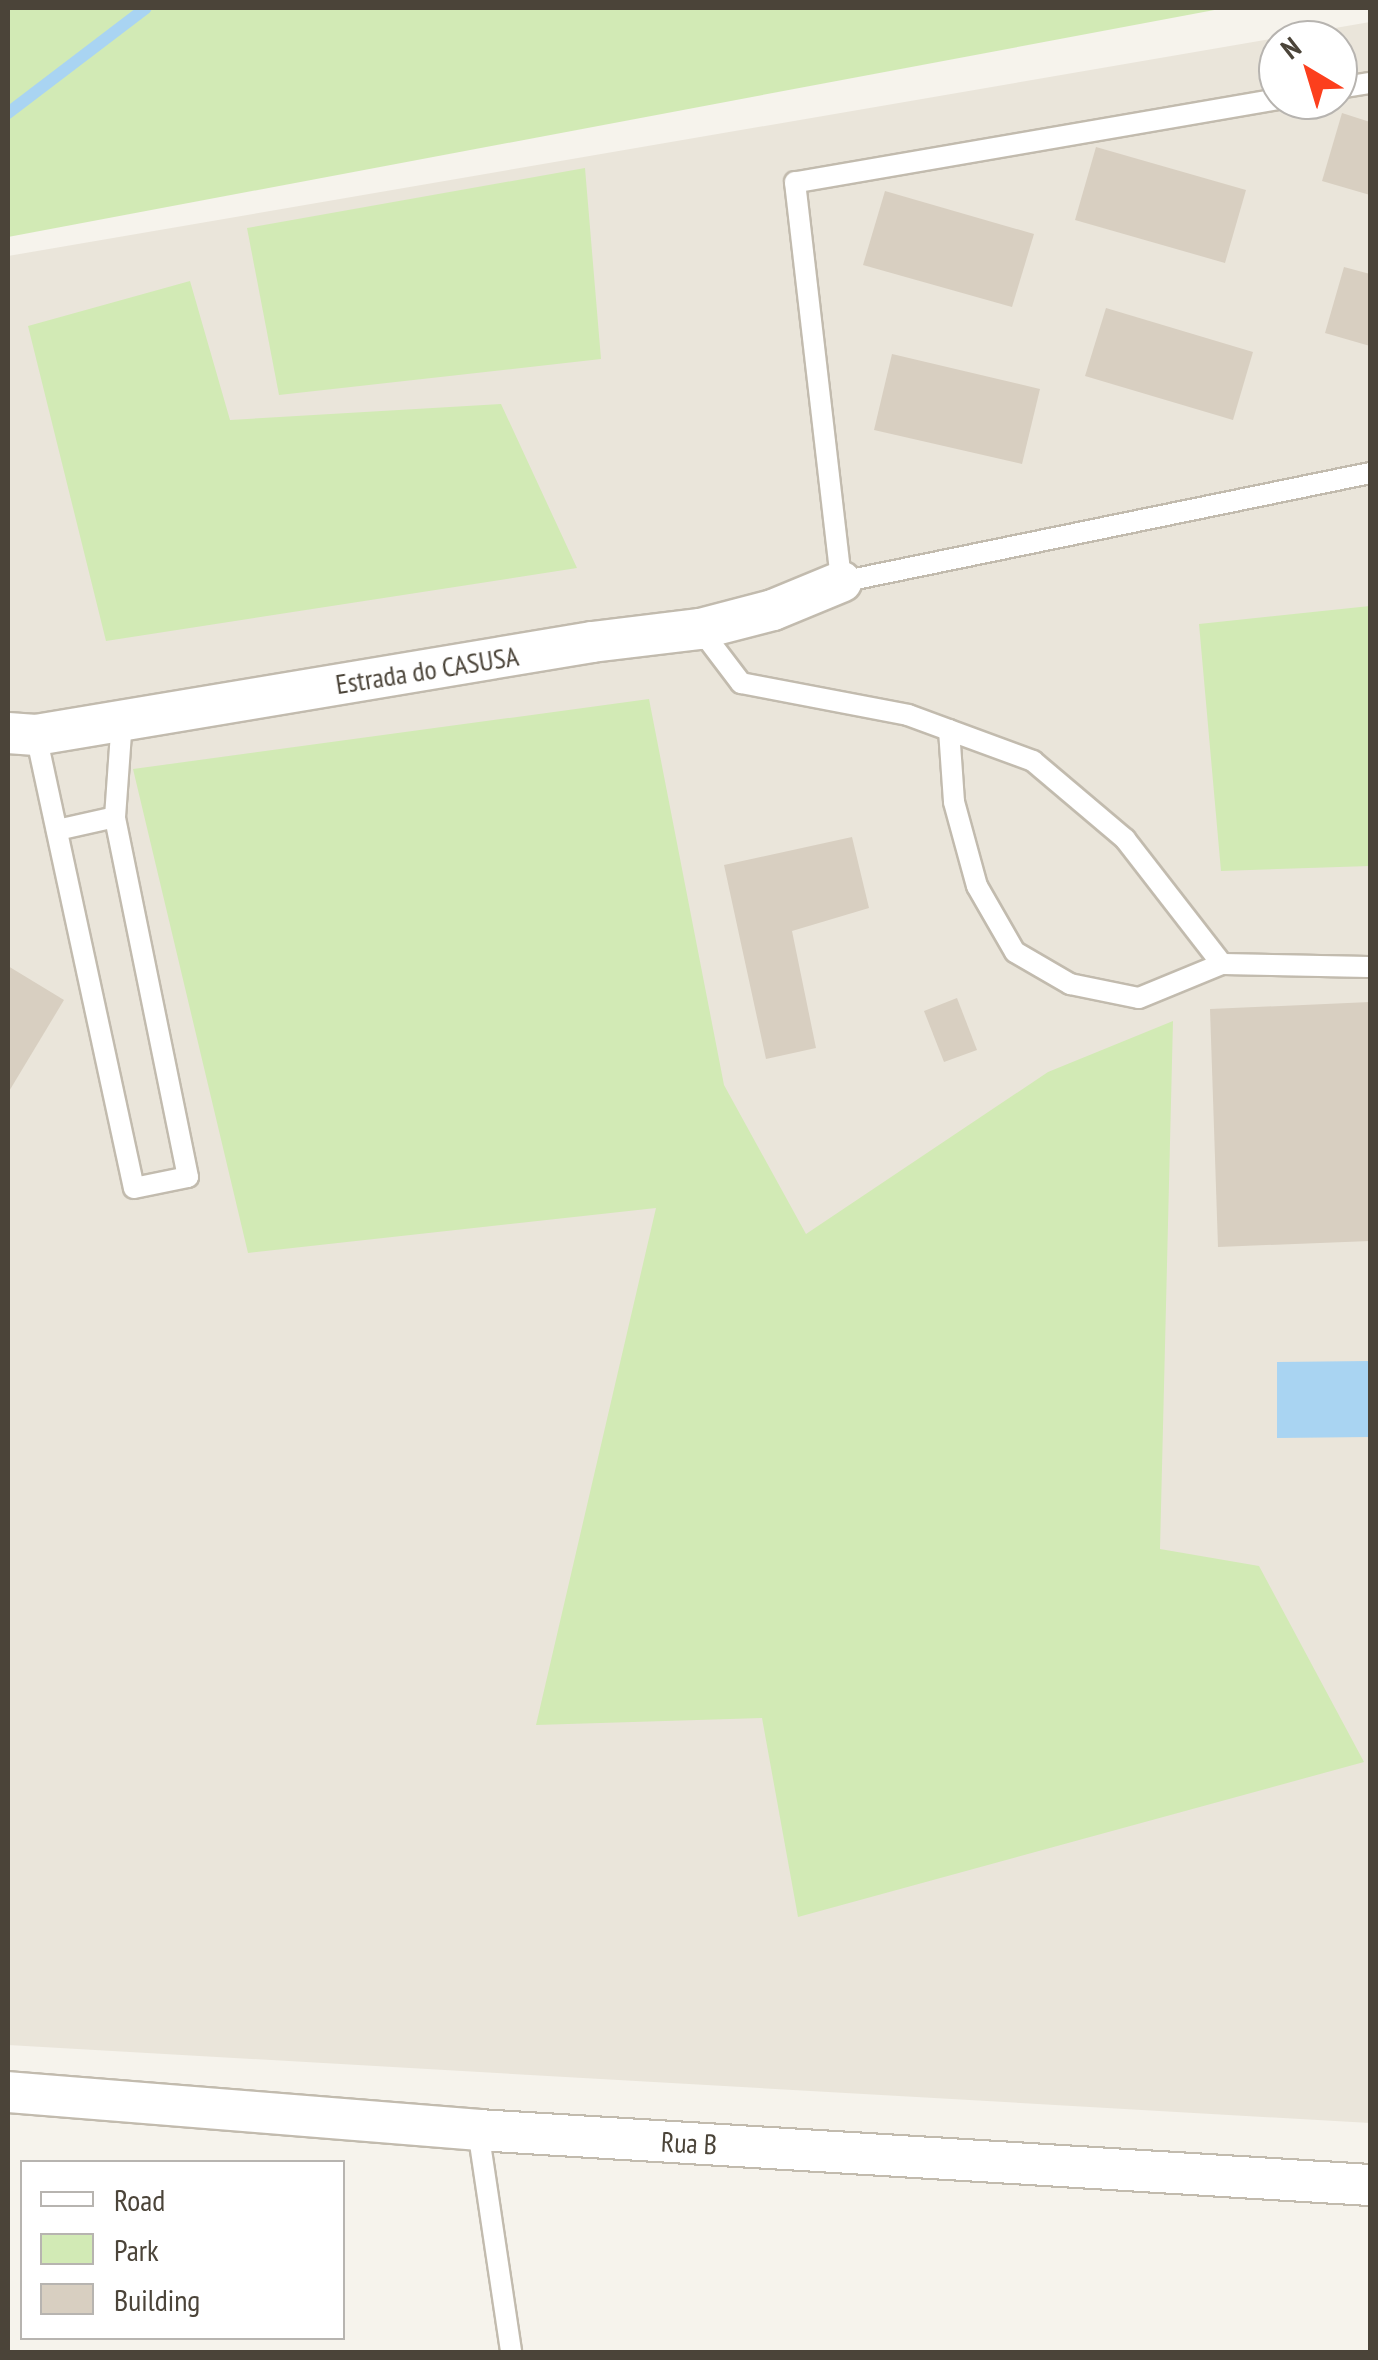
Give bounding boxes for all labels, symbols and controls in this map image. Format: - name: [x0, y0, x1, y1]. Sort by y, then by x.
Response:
- north arrow: [1258, 20, 1358, 120]
- text: N: [1273, 28, 1308, 67]
- street label: Estrada do CASUSA: [333, 639, 521, 701]
- street label: Rua B: [660, 2125, 718, 2161]
- legend: [20, 2160, 345, 2340]
- text: Road: [114, 2180, 165, 2219]
- text: Park: [114, 2230, 159, 2269]
- text: Building: [114, 2280, 200, 2319]

